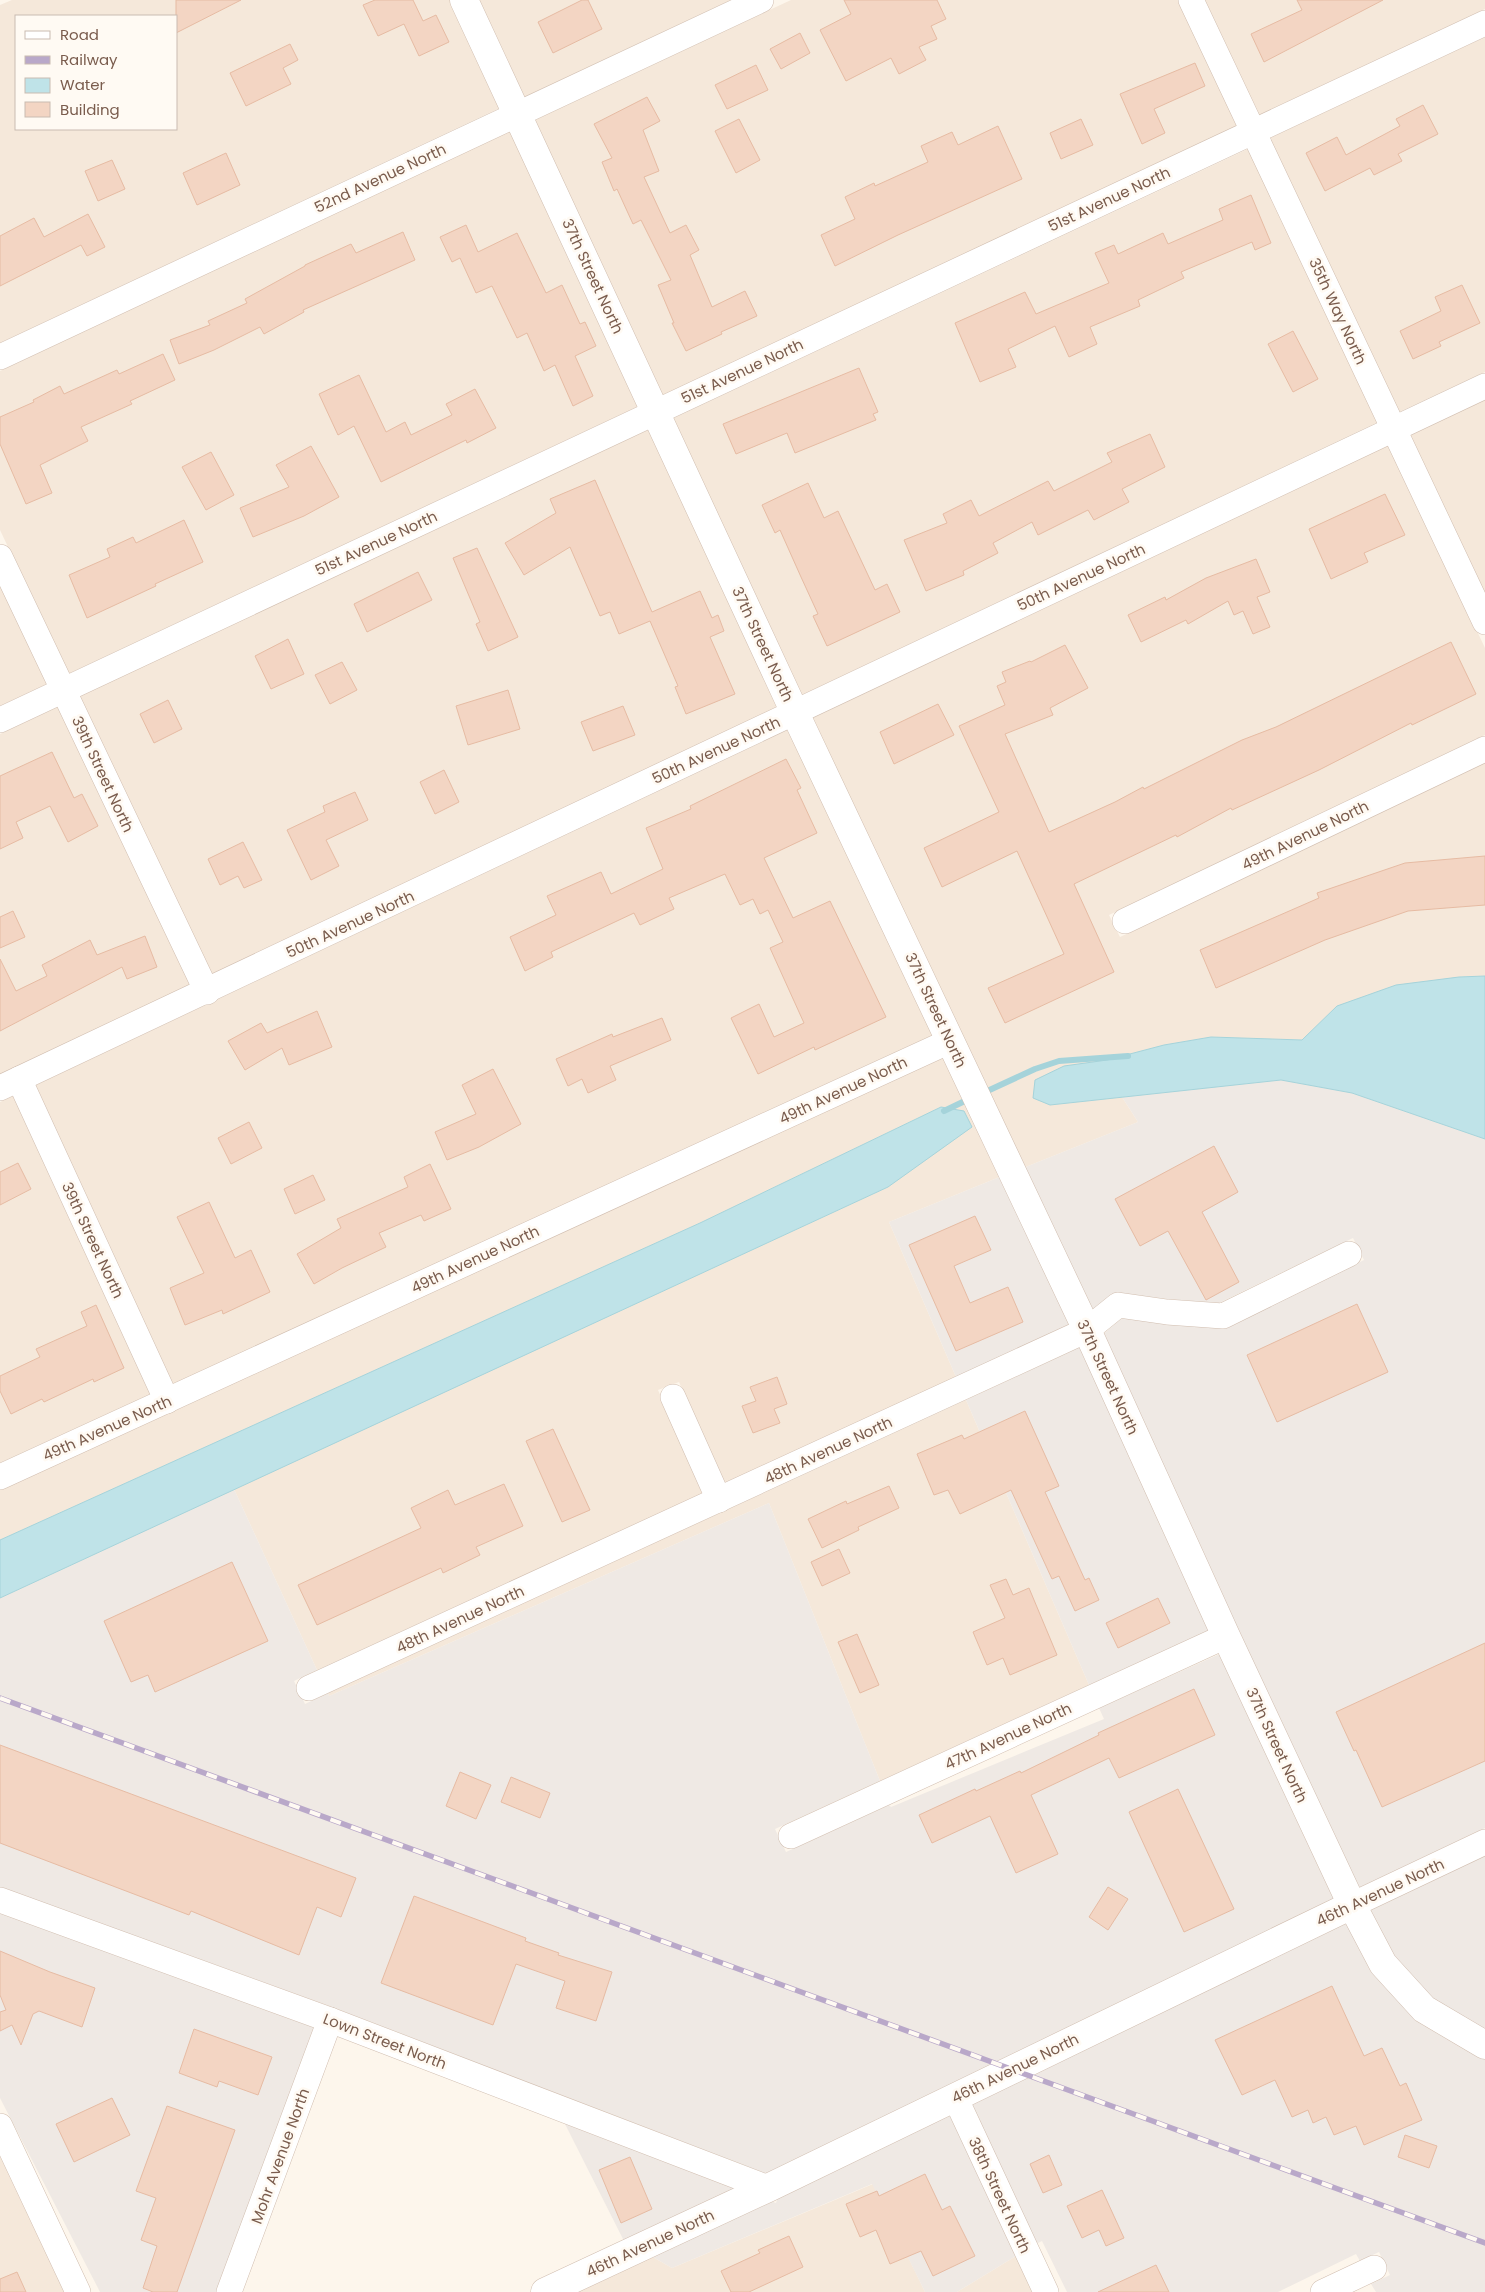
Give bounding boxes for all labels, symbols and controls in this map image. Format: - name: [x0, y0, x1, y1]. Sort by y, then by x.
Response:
- legend: [15, 15, 178, 130]
- text: Road: [60, 24, 99, 45]
- text: Railway: [60, 49, 118, 70]
- text: Water: [60, 74, 106, 95]
- text: Building: [60, 99, 120, 120]
- street label: 52nd Avenue North: [311, 138, 449, 218]
- street label: 51st Avenue North: [1044, 161, 1174, 237]
- street label: 37th Street North: [557, 215, 629, 337]
- street label: 35th Way North: [1304, 254, 1372, 368]
- street label: 51st Avenue North: [677, 333, 807, 409]
- street label: 51st Avenue North: [311, 505, 441, 581]
- street label: 50th Avenue North: [1014, 538, 1148, 616]
- street label: 37th Street North: [727, 583, 799, 705]
- street label: 50th Avenue North: [649, 711, 783, 789]
- street label: 39th Street North: [67, 712, 139, 836]
- street label: 49th Avenue North: [1238, 795, 1372, 875]
- street label: 50th Avenue North: [283, 885, 417, 963]
- street label: 37th Street North: [900, 949, 972, 1071]
- street label: 49th Avenue North: [776, 1051, 910, 1129]
- street label: 39th Street North: [57, 1178, 129, 1302]
- street label: 49th Avenue North: [408, 1220, 542, 1298]
- street label: 37th Street North: [1072, 1316, 1144, 1438]
- street label: 49th Avenue North: [39, 1390, 175, 1466]
- street label: 48th Avenue North: [761, 1411, 895, 1489]
- street label: 48th Avenue North: [393, 1580, 527, 1658]
- street label: 37th Street North: [1241, 1684, 1313, 1806]
- street label: 47th Avenue North: [941, 1697, 1075, 1775]
- street label: 46th Avenue North: [1313, 1853, 1447, 1931]
- street label: Lown Street North: [320, 2008, 450, 2074]
- street label: 46th Avenue North: [948, 2028, 1082, 2108]
- street label: Mohr Avenue North: [246, 2085, 314, 2227]
- street label: 38th Street North: [964, 2133, 1036, 2257]
- street label: 46th Avenue North: [583, 2204, 717, 2282]

